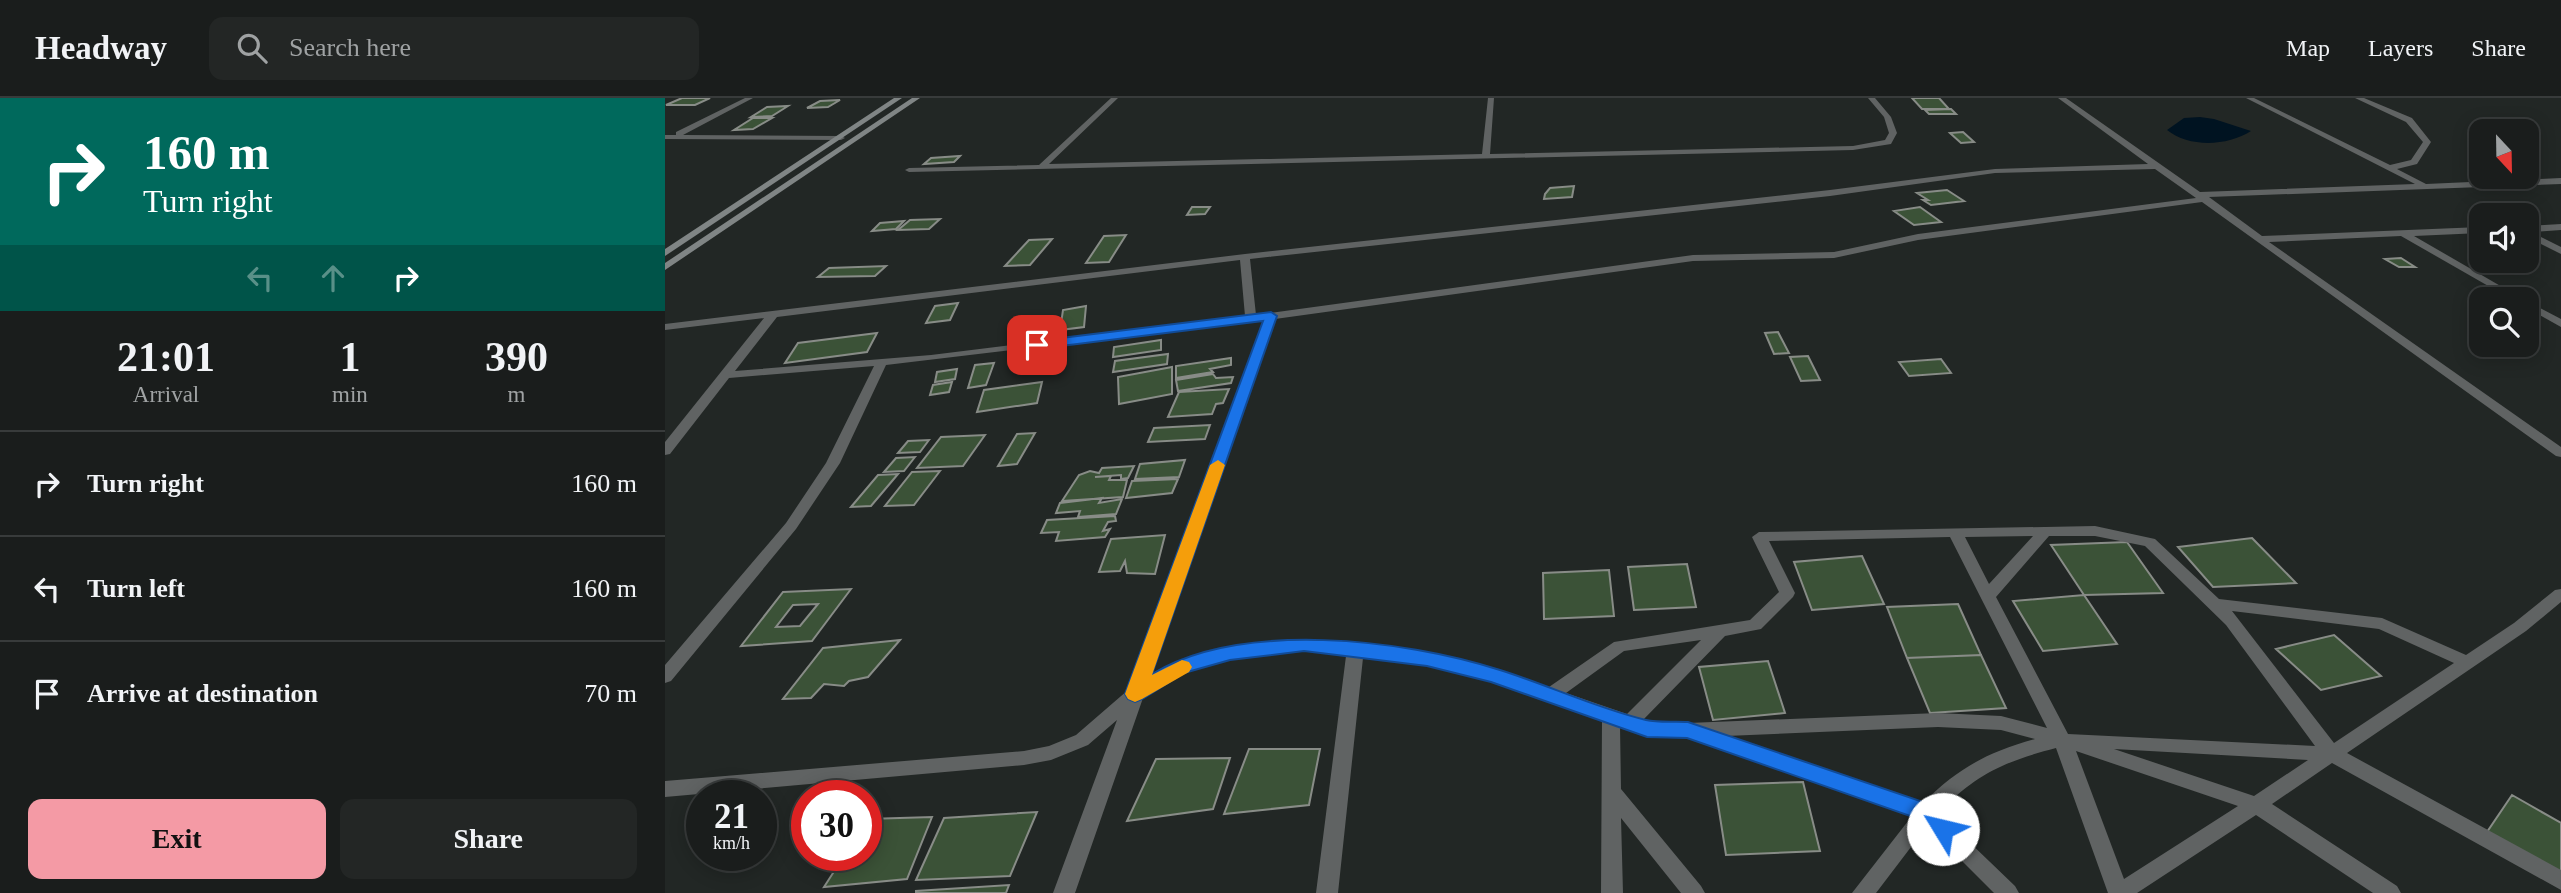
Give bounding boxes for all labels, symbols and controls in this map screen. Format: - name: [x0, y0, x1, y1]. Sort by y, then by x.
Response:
- search box: [209, 17, 699, 80]
- icon: search: [233, 29, 271, 67]
- text: Headway: [35, 30, 167, 66]
- text: Search here: [289, 33, 411, 62]
- text: Map: [2286, 35, 2330, 61]
- text: Layers: [2368, 35, 2433, 61]
- text: Share: [2471, 35, 2526, 61]
- north arrow: [2469, 119, 2539, 189]
- map controls: [2469, 119, 2539, 357]
- text: 160 m: [143, 125, 270, 180]
- icon: right: [28, 126, 119, 217]
- text: Turn right: [143, 183, 273, 219]
- button: sound: [2469, 203, 2539, 273]
- icon: left: [241, 259, 279, 297]
- icon: ahead: [314, 259, 352, 297]
- icon: right: [387, 259, 425, 297]
- button: search: [2469, 287, 2539, 357]
- pin: [1007, 315, 1067, 375]
- icon: arrive: [1018, 326, 1056, 364]
- text: 21:01: [117, 334, 215, 380]
- text: 1: [339, 334, 360, 380]
- text: 390: [485, 334, 548, 380]
- text: Arrival: [133, 382, 199, 407]
- text: min: [332, 382, 368, 407]
- text: m: [507, 382, 525, 407]
- icon: right: [28, 465, 66, 503]
- text: Turn right: [87, 469, 204, 498]
- text: 160 m: [571, 469, 637, 498]
- icon: left: [28, 570, 66, 608]
- text: Turn left: [87, 574, 185, 603]
- text: 160 m: [571, 574, 637, 603]
- icon: arrive: [28, 675, 66, 713]
- text: Arrive at destination: [87, 679, 318, 708]
- text: 70 m: [584, 679, 637, 708]
- speed limit sign: 30: [791, 780, 882, 871]
- position arrow: [1906, 792, 1980, 866]
- text: 21: [714, 797, 749, 836]
- button: Exit: [28, 799, 326, 879]
- button: Share: [340, 799, 637, 879]
- text: km/h: [713, 833, 750, 853]

